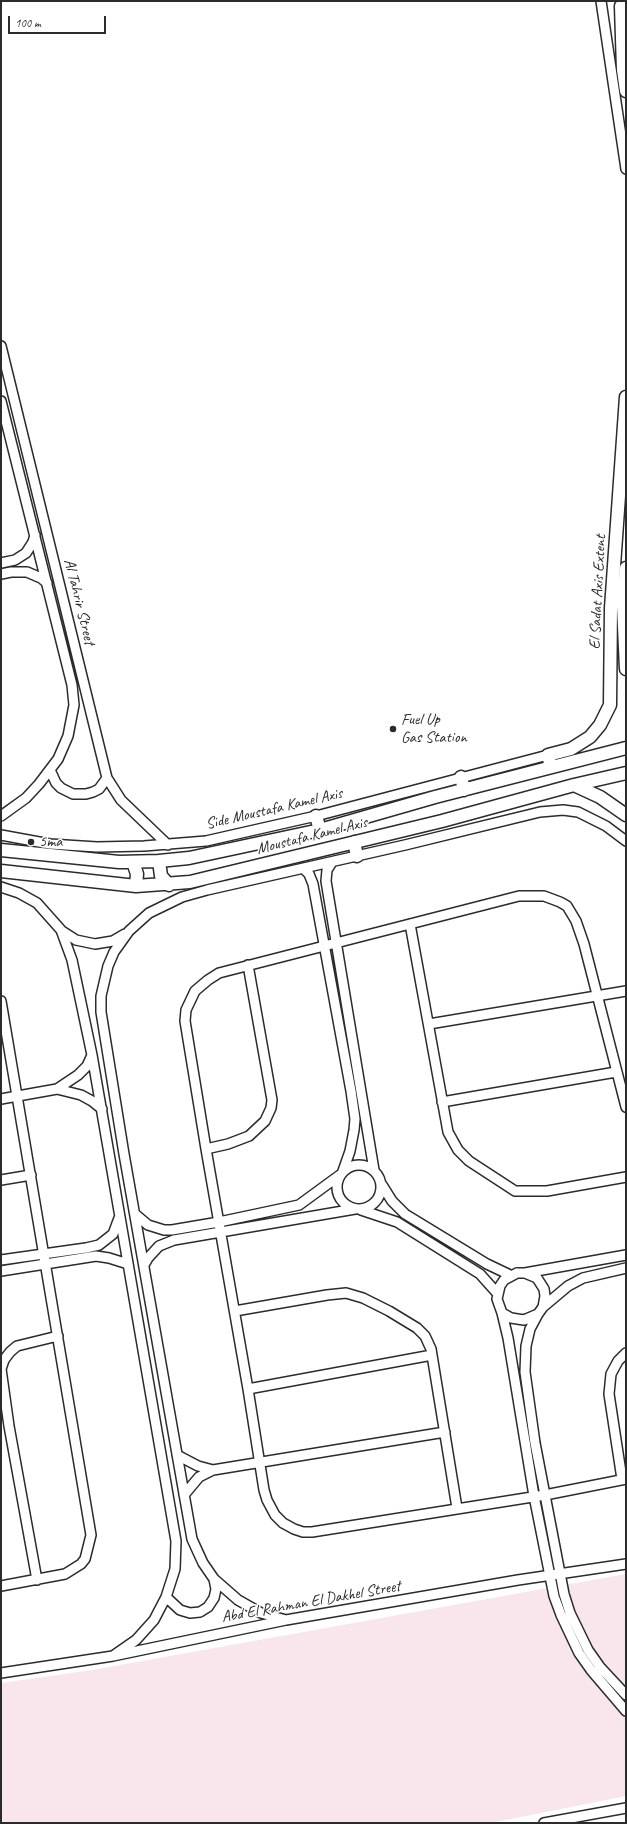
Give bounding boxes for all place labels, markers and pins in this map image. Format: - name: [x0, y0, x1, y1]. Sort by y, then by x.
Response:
- place label: Fuel Up Gas Station: [401, 710, 467, 748]
- marker: Fuel Up Gas Station: [388, 724, 398, 734]
- place label: 5ma: [39, 832, 62, 852]
- marker: 5ma: [26, 837, 36, 847]

